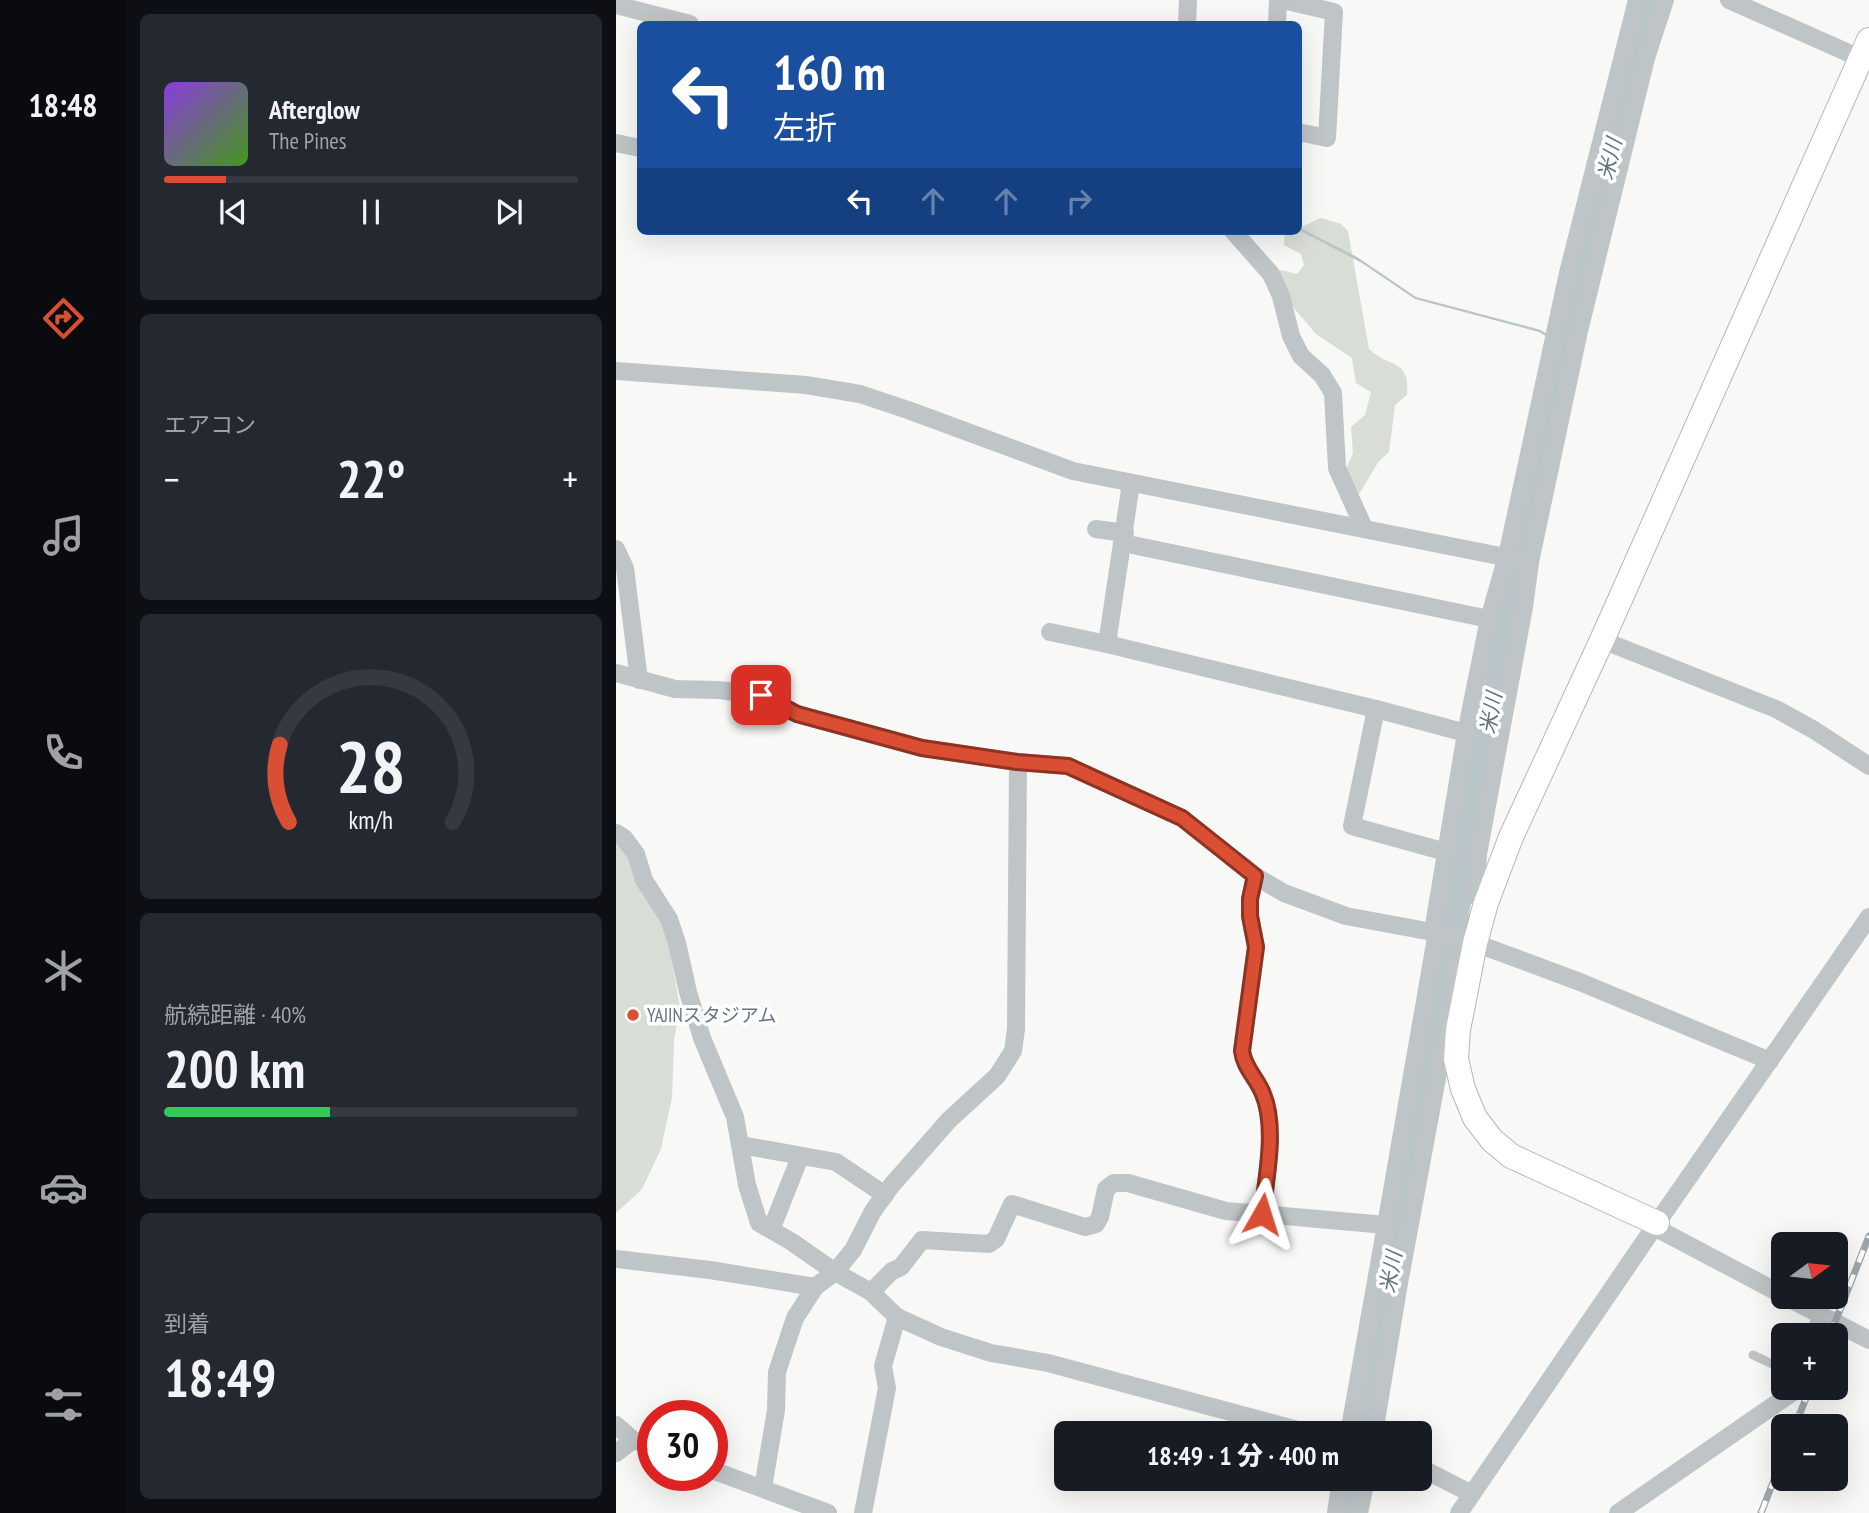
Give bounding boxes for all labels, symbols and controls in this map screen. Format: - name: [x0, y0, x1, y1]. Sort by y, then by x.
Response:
- text: 160 m: [773, 40, 886, 104]
- icon: left: [658, 49, 749, 140]
- text: 18:48: [28, 84, 98, 126]
- text: Afterglow: [269, 93, 360, 126]
- text: 左折: [773, 106, 837, 148]
- text: The Pines: [269, 126, 347, 155]
- water label: 米川: [1591, 133, 1628, 183]
- icon: left: [841, 182, 879, 220]
- icon: ahead: [914, 182, 952, 220]
- icon: ahead: [987, 182, 1025, 220]
- icon: right: [1060, 182, 1098, 220]
- icon: previous: [214, 193, 252, 231]
- icon: pause: [352, 193, 390, 231]
- icon: next: [490, 193, 528, 231]
- icon: directions: [39, 294, 88, 343]
- text: エアコン: [164, 410, 256, 439]
- text: 22°: [337, 445, 405, 512]
- text: −: [164, 454, 180, 503]
- text: +: [562, 454, 578, 503]
- icon: music: [39, 511, 88, 560]
- pin: [731, 665, 791, 725]
- icon: arrive: [742, 676, 780, 714]
- water label: 米川: [1474, 688, 1508, 736]
- text: 28: [336, 719, 406, 813]
- icon: phone: [39, 728, 88, 777]
- text: km/h: [349, 804, 393, 836]
- icon: climate: [39, 946, 88, 995]
- text: 航続距離 · 40%: [164, 1000, 306, 1029]
- place label: YAJINスタジアム: [647, 1003, 776, 1027]
- marker: YAJINスタジアム: [625, 1007, 641, 1023]
- text: 200 km: [164, 1035, 305, 1102]
- icon: car: [39, 1163, 88, 1212]
- position arrow: [1225, 1177, 1299, 1251]
- north arrow: [1771, 1232, 1848, 1309]
- map controls: [1771, 1232, 1848, 1491]
- water label: 米川: [1374, 1247, 1408, 1295]
- text: 到着: [164, 1309, 210, 1338]
- button: +: [1771, 1323, 1848, 1400]
- text: 18:49: [164, 1344, 276, 1411]
- icon: filters: [39, 1380, 88, 1429]
- speed limit sign: 30: [637, 1400, 728, 1491]
- button: −: [1771, 1414, 1848, 1491]
- text: 18:49 · 1 分 · 400 m: [1147, 1439, 1339, 1472]

